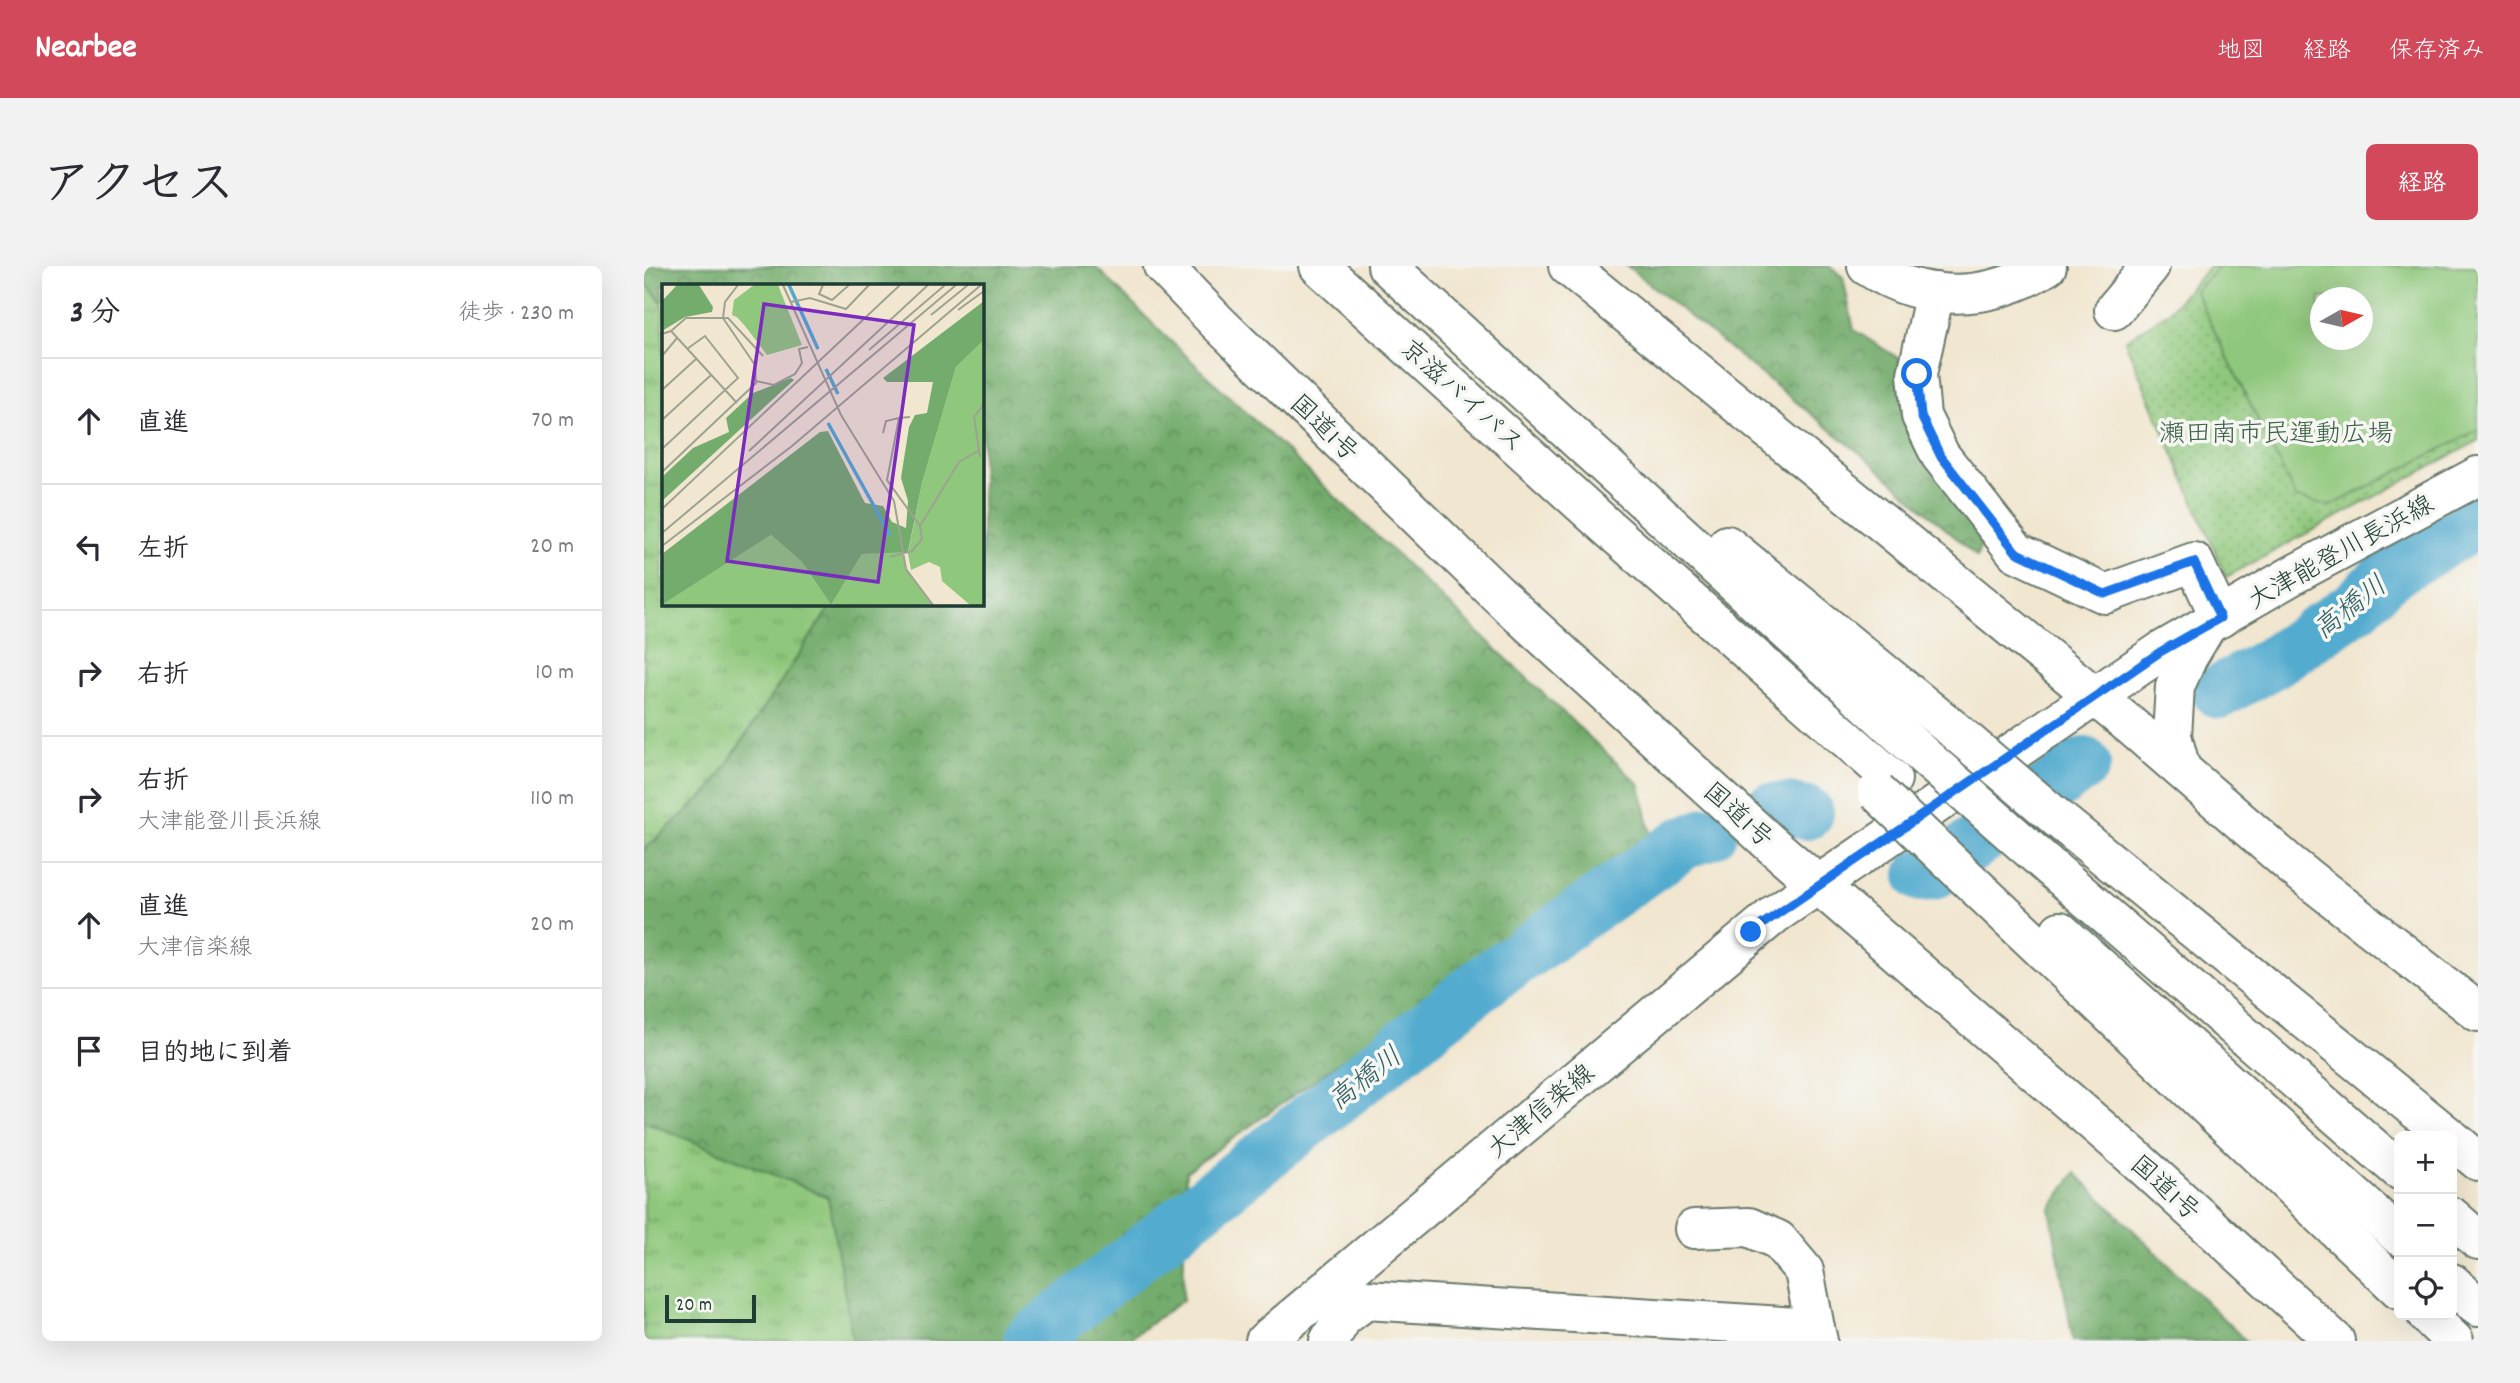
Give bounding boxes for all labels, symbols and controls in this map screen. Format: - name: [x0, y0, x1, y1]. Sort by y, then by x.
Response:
- text: Nearbee: [35, 26, 137, 73]
- text: 地図: [2217, 35, 2265, 69]
- text: 経路: [2303, 35, 2351, 69]
- text: 保存済み: [2389, 35, 2485, 69]
- button: 経路: [2366, 144, 2478, 220]
- text: アクセス: [42, 153, 235, 223]
- inset map: [662, 284, 984, 606]
- north arrow: [2310, 287, 2373, 350]
- text: 3 分: [70, 294, 120, 337]
- text: 徒歩 · 230 m: [458, 298, 574, 331]
- street label: 京滋バイパス: [1391, 332, 1531, 463]
- route start: [1901, 358, 1932, 389]
- street label: 国道1号: [1280, 387, 1366, 472]
- icon: ahead: [70, 402, 108, 440]
- text: 70 m: [532, 405, 574, 438]
- text: 直進: [137, 406, 189, 443]
- park label: 瀬田南市民運動広場: [2159, 417, 2393, 454]
- street label: 大津能登川長浜線: [2242, 487, 2442, 621]
- icon: left: [70, 528, 108, 566]
- text: 20 m: [530, 531, 574, 564]
- text: 左折: [137, 532, 189, 569]
- water label: 高橋川: [2307, 568, 2397, 652]
- icon: right: [70, 654, 108, 692]
- text: 10 m: [535, 657, 574, 690]
- text: 右折: [137, 658, 189, 695]
- text: 右折: [137, 764, 189, 801]
- street label: 国道1号: [1693, 775, 1780, 858]
- icon: right: [70, 780, 108, 818]
- text: 110 m: [530, 783, 574, 816]
- text: 大津能登川長浜線: [137, 807, 321, 840]
- text: 直進: [137, 890, 189, 927]
- icon: ahead: [70, 906, 108, 944]
- text: 20 m: [530, 909, 574, 942]
- route end: [1735, 916, 1766, 947]
- text: 大津信楽線: [137, 933, 252, 966]
- icon: arrive: [70, 1032, 108, 1070]
- text: 目的地に到着: [137, 1036, 293, 1073]
- water label: 高橋川: [1322, 1039, 1412, 1123]
- street label: 大津信楽線: [1481, 1057, 1604, 1169]
- map controls: [2394, 1131, 2457, 1320]
- button: +: [2394, 1131, 2457, 1194]
- street label: 国道1号: [2120, 1148, 2207, 1231]
- button: −: [2394, 1194, 2457, 1257]
- button: locate: [2394, 1257, 2457, 1320]
- scale bar: [665, 1292, 756, 1324]
- text: 20 m: [676, 1293, 712, 1320]

